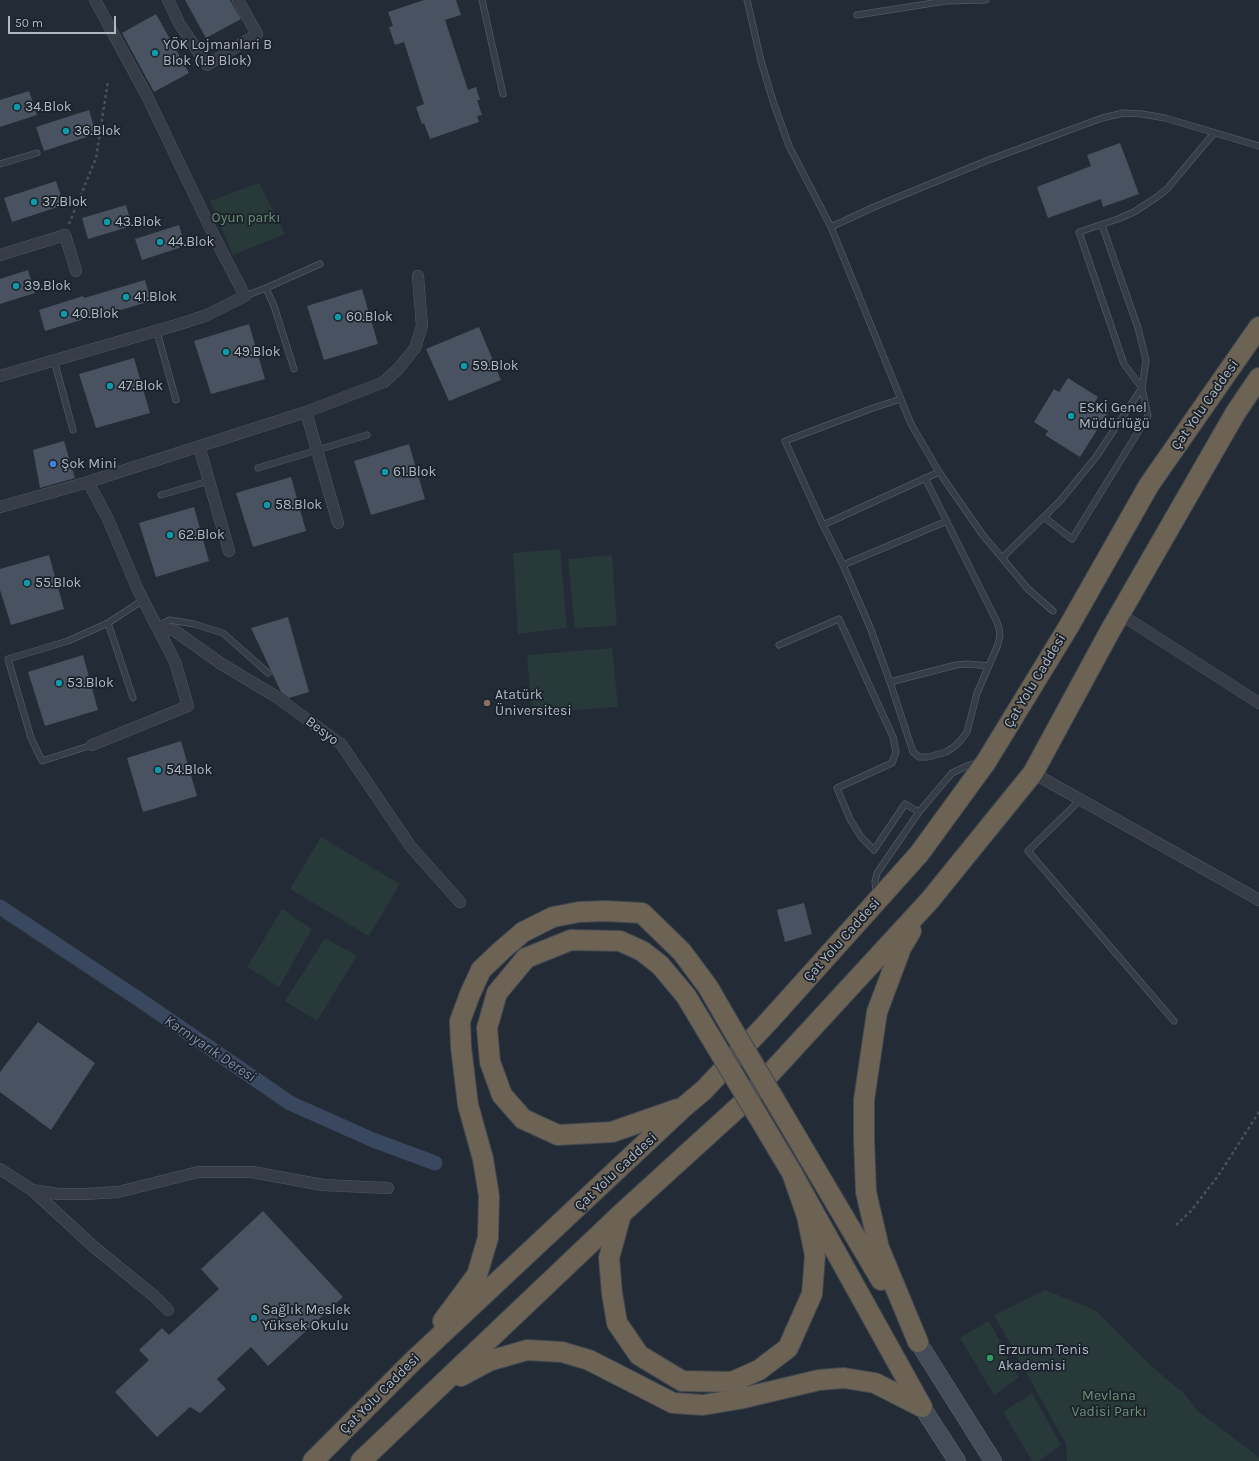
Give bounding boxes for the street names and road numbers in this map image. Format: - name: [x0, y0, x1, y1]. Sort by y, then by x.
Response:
- street label: Çat Yolu Caddesi: [1168, 357, 1242, 453]
- street label: Çat Yolu Caddesi: [1000, 631, 1070, 731]
- street label: Besyo: [302, 713, 342, 749]
- street label: Çat Yolu Caddesi: [800, 895, 884, 985]
- street label: Çat Yolu Caddesi: [571, 1130, 661, 1214]
- street label: Çat Yolu Caddesi: [336, 1350, 424, 1438]

